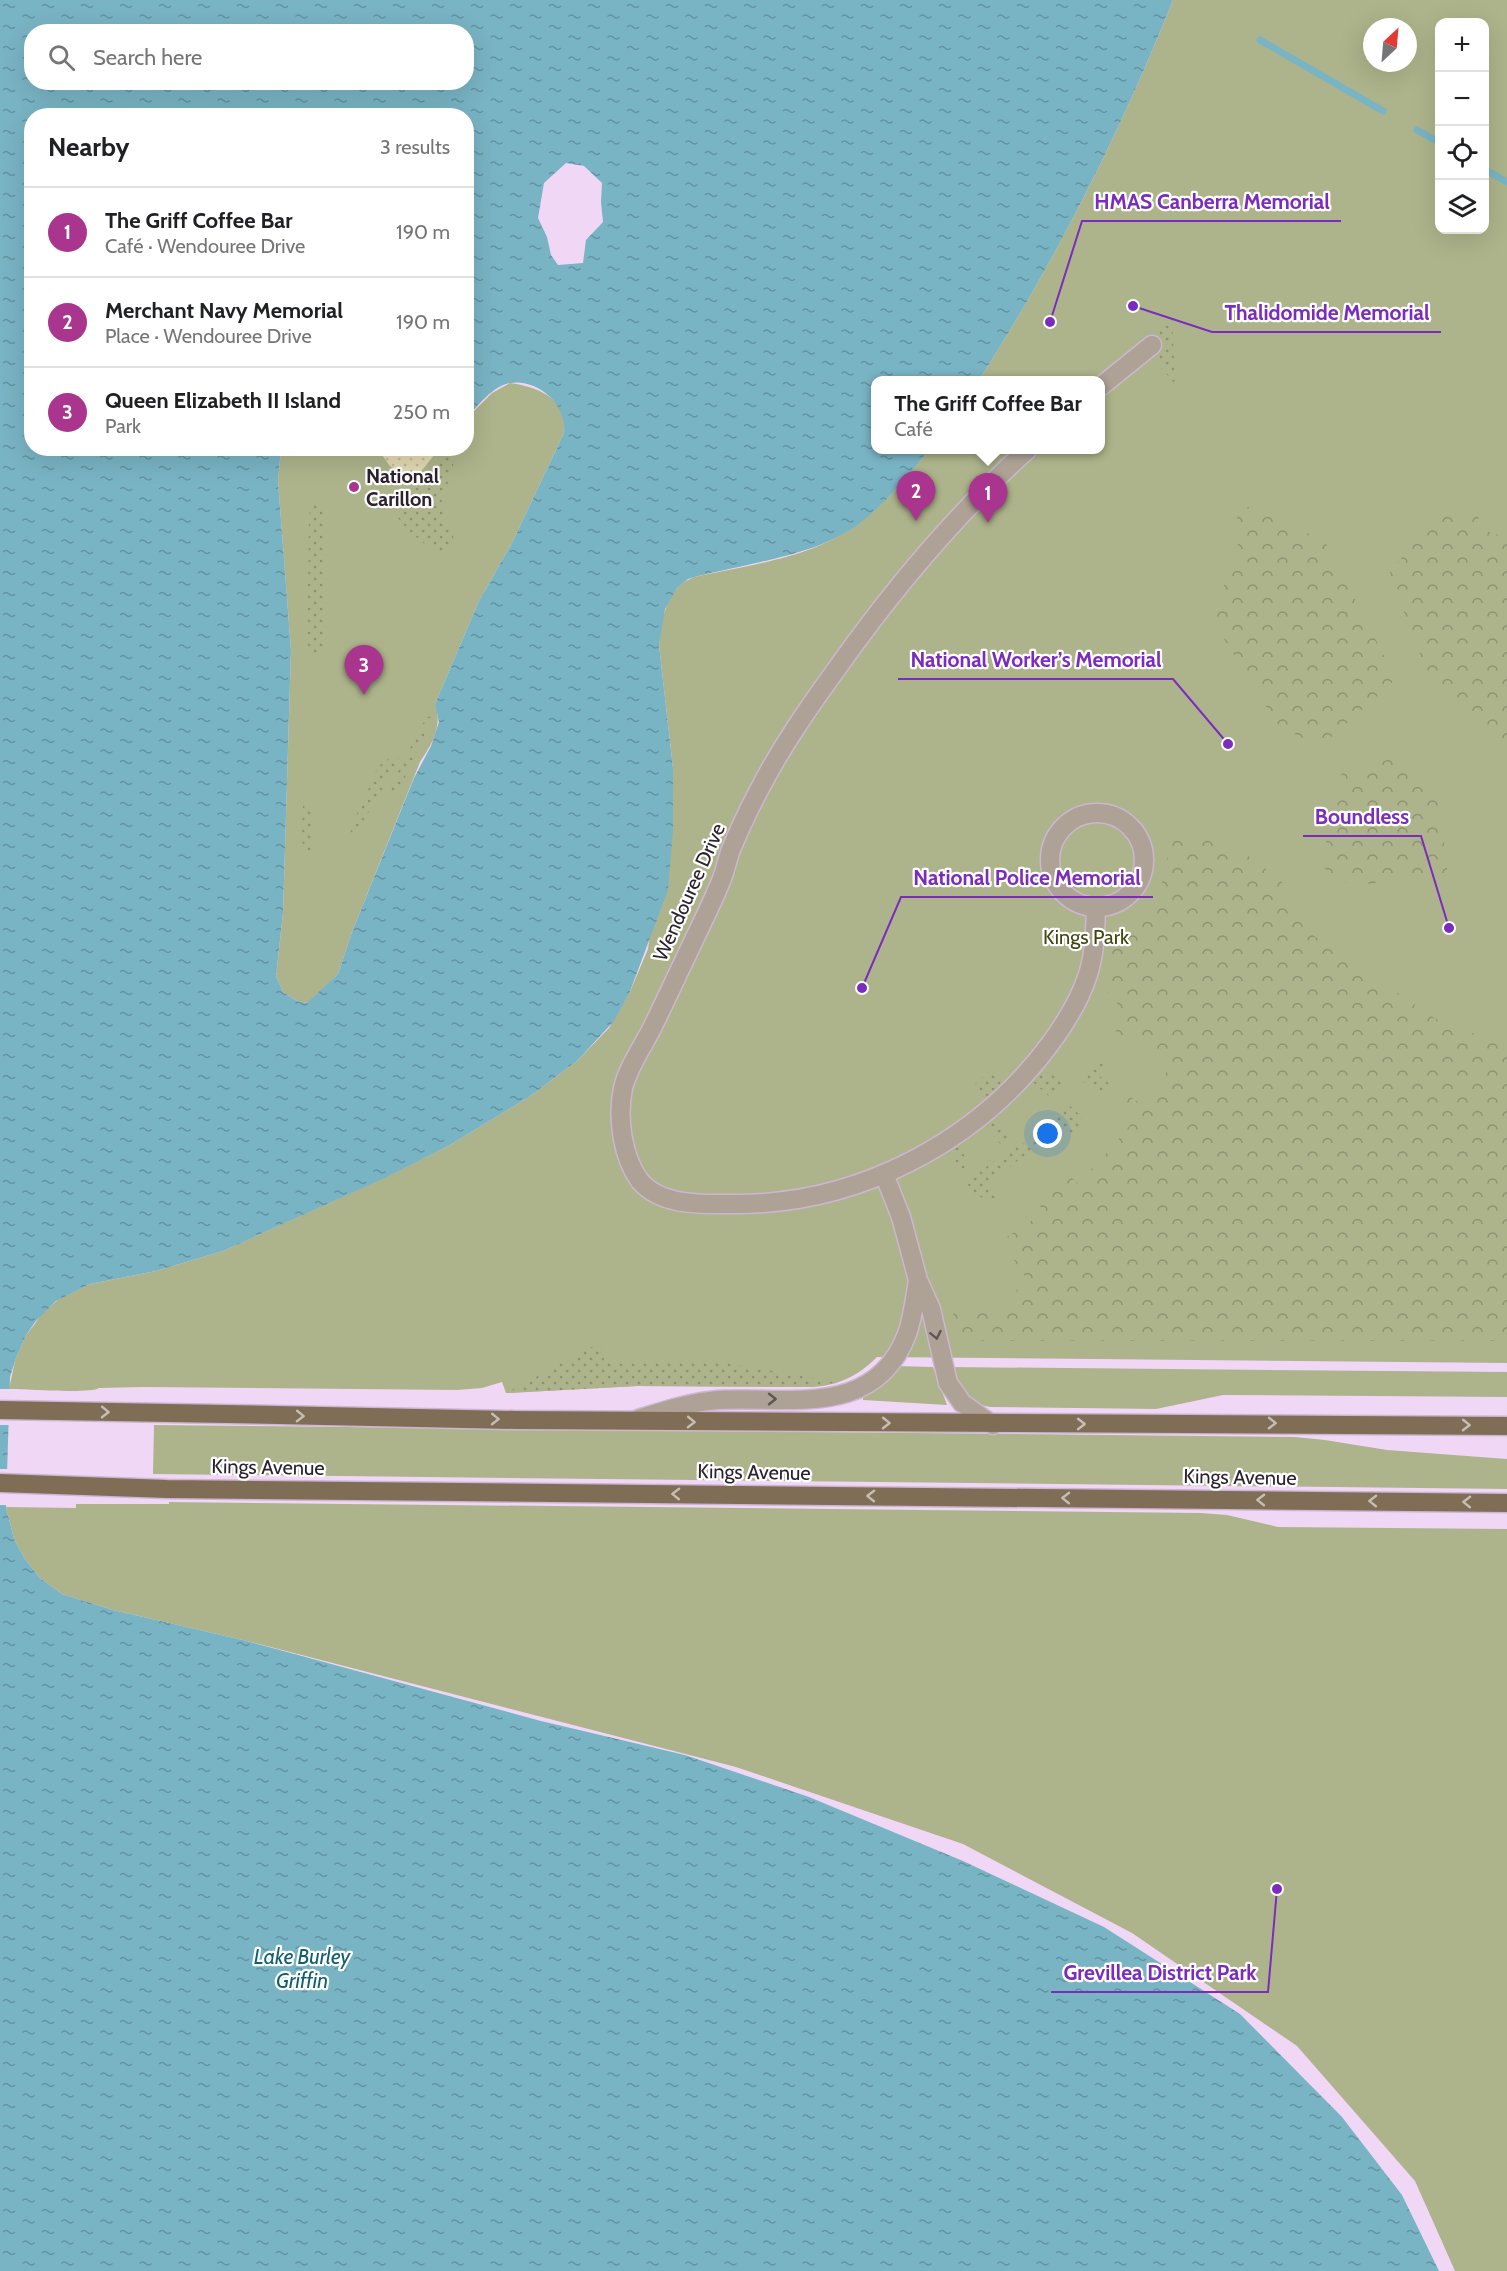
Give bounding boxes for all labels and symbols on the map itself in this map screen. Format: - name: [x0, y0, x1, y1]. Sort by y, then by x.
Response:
- north arrow: [1363, 18, 1417, 72]
- callout: HMAS Canberra Memorial: [1082, 182, 1341, 221]
- text: HMAS Canberra Memorial: [1094, 189, 1330, 214]
- callout: Thalidomide Memorial: [1212, 293, 1441, 332]
- text: Thalidomide Memorial: [1224, 300, 1430, 325]
- place label: National Carillon: [366, 464, 439, 511]
- pin: 2: [896, 472, 936, 521]
- pin: 1: [968, 474, 1008, 523]
- marker: National Carillon: [347, 480, 361, 494]
- callout: National Worker’s Memorial: [898, 640, 1173, 679]
- pin: 3: [344, 646, 384, 695]
- text: National Worker’s Memorial: [910, 647, 1162, 672]
- callout: Boundless: [1303, 797, 1421, 836]
- text: Boundless: [1315, 804, 1409, 829]
- street label: Wendouree Drive: [648, 819, 730, 965]
- callout: National Police Memorial: [901, 858, 1153, 897]
- text: National Police Memorial: [913, 865, 1141, 890]
- park label: Kings Park: [1043, 925, 1129, 949]
- your location: [1033, 1119, 1062, 1148]
- one-way arrow: [929, 1330, 942, 1340]
- one-way arrow: [767, 1393, 776, 1405]
- one-way arrow: [100, 1406, 109, 1418]
- one-way arrow: [295, 1409, 304, 1422]
- one-way arrow: [490, 1413, 499, 1426]
- one-way arrow: [686, 1415, 695, 1428]
- one-way arrow: [881, 1417, 890, 1430]
- one-way arrow: [1267, 1417, 1276, 1429]
- one-way arrow: [1076, 1418, 1085, 1430]
- one-way arrow: [1462, 1419, 1471, 1431]
- street label: Kings Avenue: [211, 1454, 325, 1480]
- street label: Kings Avenue: [697, 1459, 811, 1485]
- street label: Kings Avenue: [1183, 1464, 1297, 1490]
- one-way arrow: [671, 1488, 680, 1500]
- one-way arrow: [866, 1490, 875, 1502]
- one-way arrow: [1061, 1492, 1070, 1504]
- one-way arrow: [1256, 1494, 1265, 1506]
- one-way arrow: [1369, 1495, 1378, 1507]
- one-way arrow: [1463, 1496, 1472, 1508]
- water label: Lake Burley Griffin: [254, 1944, 352, 1993]
- callout: Grevillea District Park: [1051, 1953, 1268, 1992]
- text: Grevillea District Park: [1063, 1960, 1257, 1985]

